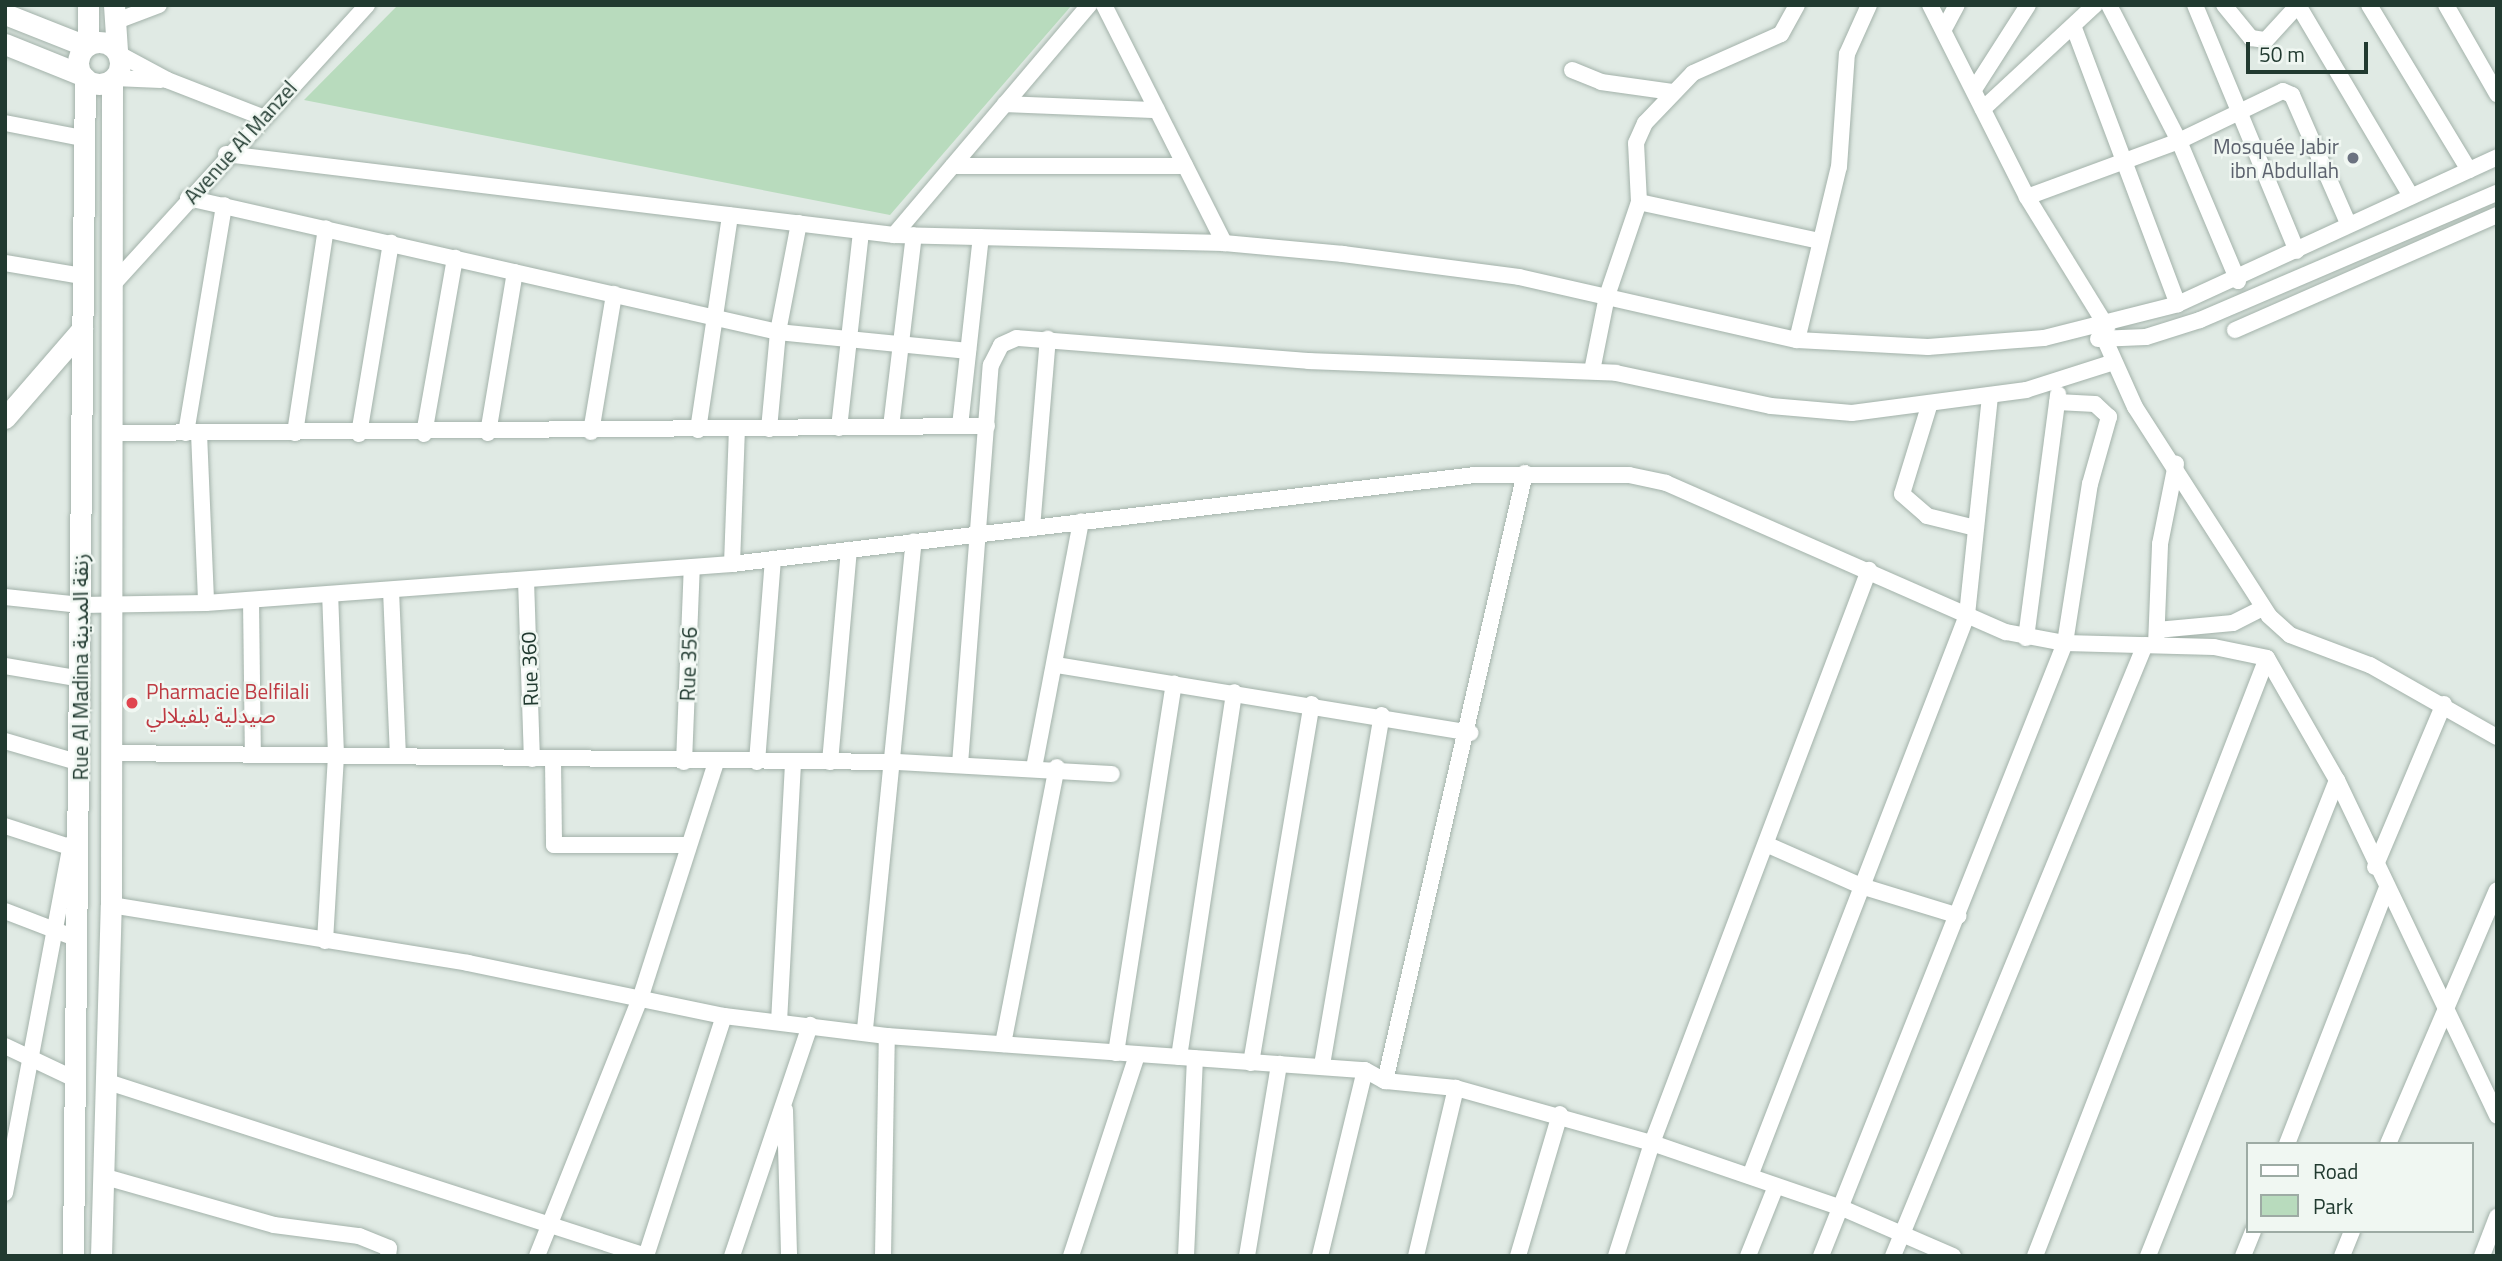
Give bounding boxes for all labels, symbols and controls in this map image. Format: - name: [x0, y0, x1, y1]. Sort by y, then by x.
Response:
- scale bar: [2250, 28, 2372, 72]
- text: 50 m: [2259, 38, 2305, 70]
- street label: Avenue Al Manzel: [178, 75, 302, 209]
- place label: Mosquée Jabir ibn Abdullah: [2213, 133, 2339, 183]
- marker: Mosquée Jabir ibn Abdullah: [2345, 150, 2361, 166]
- street label: Rue Al Madina زنقة المدينة: [67, 554, 93, 780]
- street label: Rue 356: [674, 626, 702, 702]
- street label: Rue 360: [515, 631, 543, 707]
- place label: Pharmacie Belfilali صيدلية بلفيلالي: [146, 678, 309, 728]
- marker: Pharmacie Belfilali صيدلية بلفيلالي: [124, 695, 140, 711]
- legend: [2246, 1142, 2474, 1233]
- text: Road: [2313, 1155, 2358, 1187]
- text: Park: [2313, 1190, 2353, 1222]

